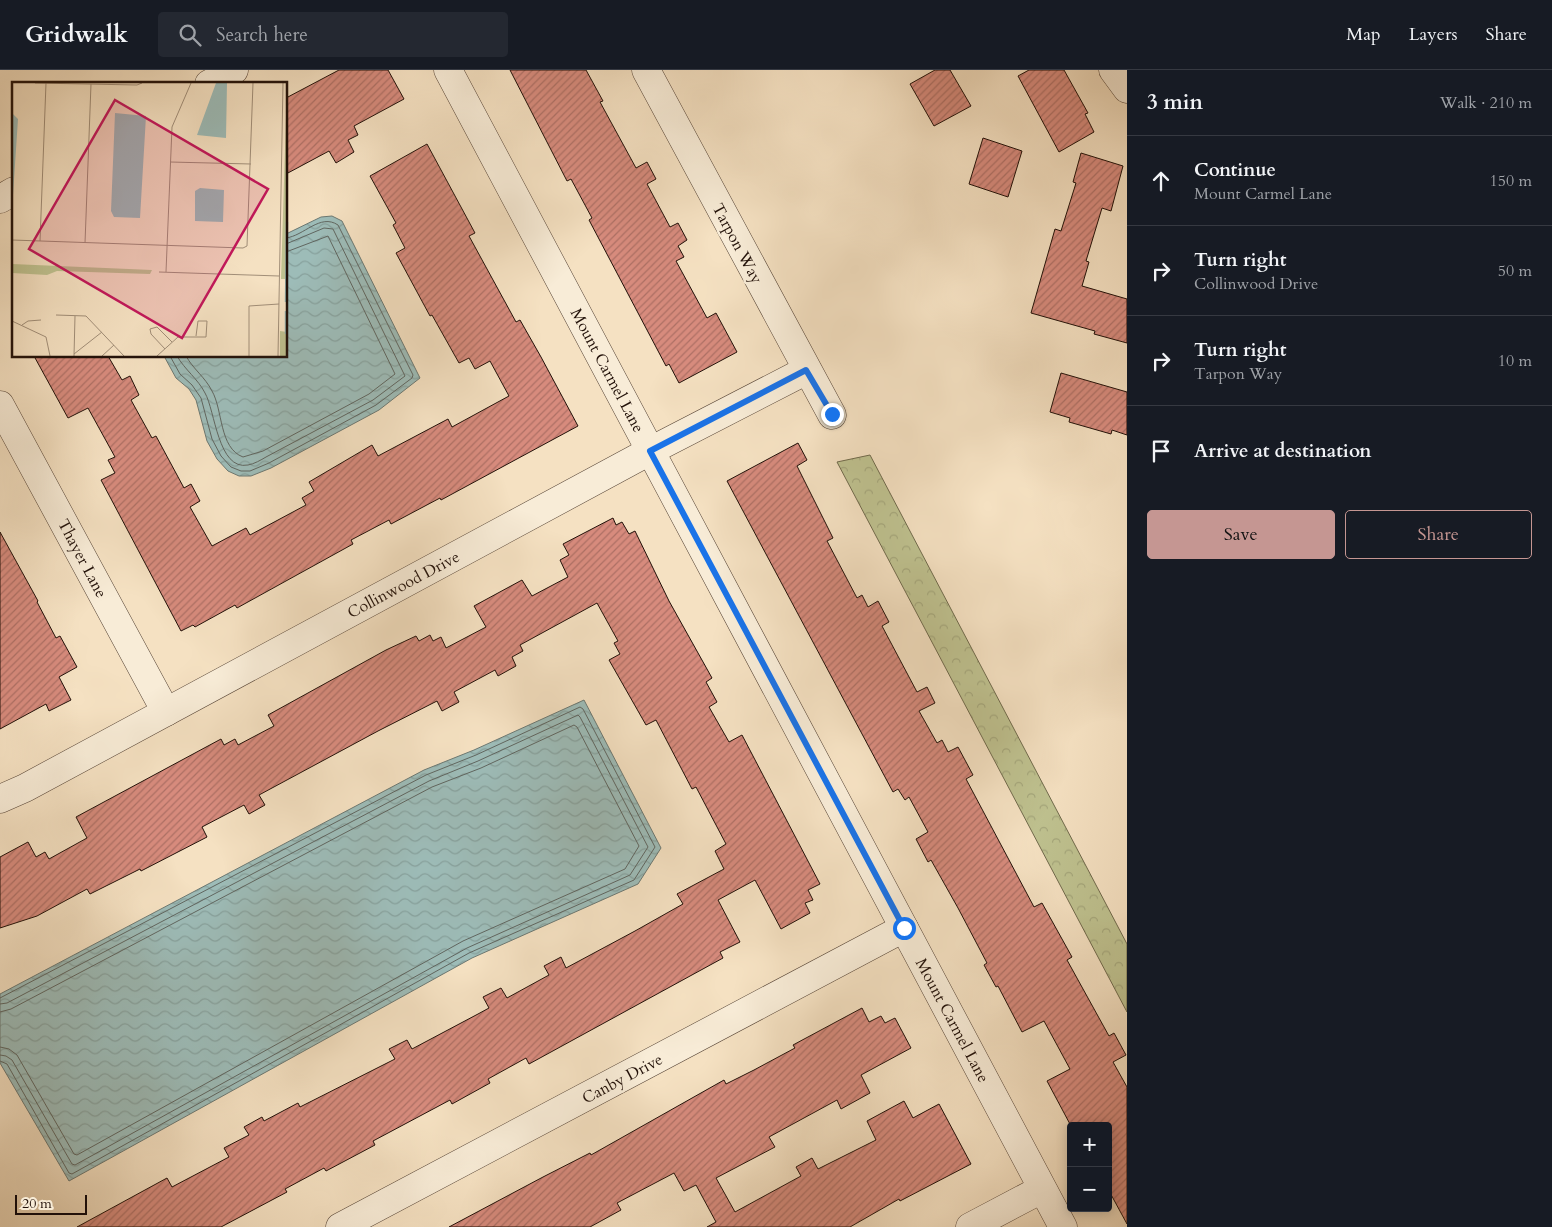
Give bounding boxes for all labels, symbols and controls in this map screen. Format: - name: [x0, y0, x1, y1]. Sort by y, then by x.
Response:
- search box: [158, 12, 508, 57]
- text: Gridwalk: [25, 18, 128, 51]
- icon: search: [176, 21, 204, 49]
- text: Search here: [216, 22, 308, 48]
- text: Map: [1346, 22, 1381, 47]
- text: Layers: [1409, 22, 1458, 47]
- text: Share: [1486, 22, 1527, 47]
- inset map: [12, 82, 288, 358]
- text: 3 min: [1147, 88, 1203, 117]
- text: Walk · 210 m: [1440, 92, 1532, 114]
- text: Continue: [1194, 157, 1276, 183]
- icon: ahead: [1147, 167, 1175, 195]
- text: 150 m: [1490, 170, 1532, 192]
- text: Mount Carmel Lane: [1194, 183, 1332, 205]
- street label: Tarpon Way: [707, 199, 768, 288]
- text: Turn right: [1194, 247, 1286, 273]
- icon: right: [1147, 257, 1175, 285]
- text: 50 m: [1498, 260, 1532, 282]
- text: Collinwood Drive: [1194, 273, 1318, 295]
- street label: Mount Carmel Lane: [565, 304, 649, 437]
- text: Turn right: [1194, 337, 1286, 363]
- icon: right: [1147, 347, 1175, 375]
- text: 10 m: [1498, 350, 1532, 372]
- text: Tarpon Way: [1194, 363, 1282, 385]
- route end: [821, 403, 844, 426]
- icon: arrive: [1147, 437, 1175, 465]
- text: Arrive at destination: [1194, 438, 1371, 464]
- button: Save: [1147, 510, 1335, 559]
- button: Share: [1345, 510, 1532, 559]
- street label: Thayer Lane: [52, 515, 112, 602]
- street label: Collinwood Drive: [343, 546, 463, 624]
- route start: [893, 917, 916, 940]
- street label: Mount Carmel Lane: [910, 954, 994, 1087]
- street label: Canby Drive: [578, 1048, 667, 1109]
- map controls: [1067, 1122, 1112, 1212]
- button: +: [1067, 1122, 1112, 1167]
- button: −: [1067, 1167, 1112, 1212]
- scale bar: [15, 1192, 88, 1215]
- text: 20 m: [22, 1194, 52, 1213]

